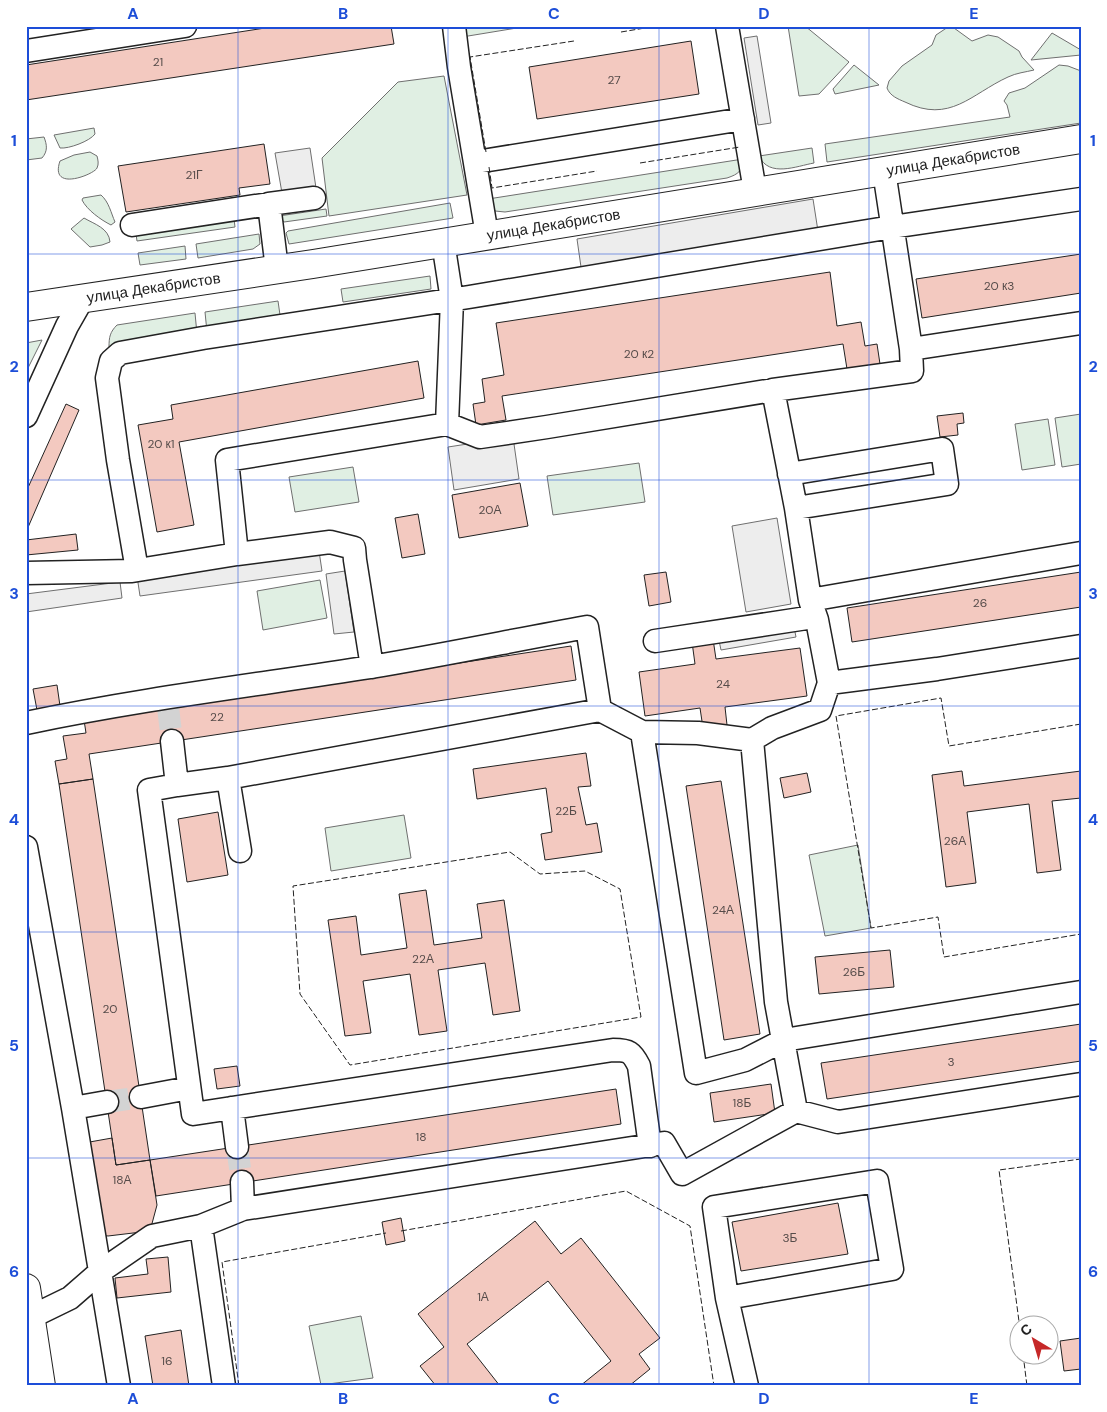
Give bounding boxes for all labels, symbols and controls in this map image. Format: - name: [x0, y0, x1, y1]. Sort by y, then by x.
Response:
- text: A: [127, 3, 139, 24]
- text: B: [338, 3, 348, 24]
- text: C: [548, 3, 560, 24]
- text: D: [758, 3, 770, 24]
- text: E: [969, 3, 979, 24]
- house number: 21: [153, 54, 163, 70]
- house number: 27: [607, 72, 621, 88]
- text: 1: [11, 130, 17, 151]
- text: 1: [1090, 130, 1096, 151]
- street label: улица Декабристов: [885, 139, 1022, 180]
- house number: 21Г: [185, 167, 203, 183]
- street label: улица Декабристов: [485, 204, 622, 246]
- street label: улица Декабристов: [85, 268, 222, 308]
- house number: 20 к3: [984, 278, 1014, 294]
- house number: 20 к2: [624, 346, 654, 362]
- text: 2: [9, 356, 19, 377]
- text: 2: [1088, 356, 1098, 377]
- house number: 20 к1: [147, 436, 175, 452]
- house number: 20А: [478, 502, 502, 518]
- text: 3: [9, 583, 19, 604]
- text: 3: [1088, 583, 1098, 604]
- house number: 26: [973, 595, 987, 611]
- house number: 24: [716, 676, 730, 692]
- house number: 22: [210, 709, 224, 725]
- house number: 22Б: [555, 803, 577, 819]
- text: 4: [9, 809, 19, 830]
- text: 4: [1088, 809, 1098, 830]
- house number: 26А: [944, 833, 966, 849]
- house number: 24А: [712, 902, 734, 918]
- house number: 22А: [412, 951, 434, 967]
- house number: 26Б: [843, 964, 865, 980]
- house number: 20: [102, 1001, 118, 1017]
- text: 5: [9, 1035, 19, 1056]
- text: 5: [1088, 1035, 1098, 1056]
- house number: 3: [947, 1054, 955, 1070]
- house number: 18Б: [733, 1095, 752, 1111]
- house number: 18: [415, 1129, 427, 1145]
- house number: 18А: [112, 1172, 132, 1188]
- house number: 3Б: [783, 1230, 798, 1246]
- text: 6: [9, 1261, 19, 1282]
- text: 6: [1088, 1261, 1098, 1282]
- house number: 1А: [477, 1289, 489, 1305]
- north arrow: [1010, 1314, 1060, 1364]
- text: С: [1016, 1320, 1036, 1340]
- house number: 16: [161, 1353, 173, 1369]
- text: A: [127, 1388, 139, 1409]
- text: B: [338, 1388, 348, 1409]
- text: C: [548, 1388, 560, 1409]
- text: D: [758, 1388, 770, 1409]
- text: E: [969, 1388, 979, 1409]

